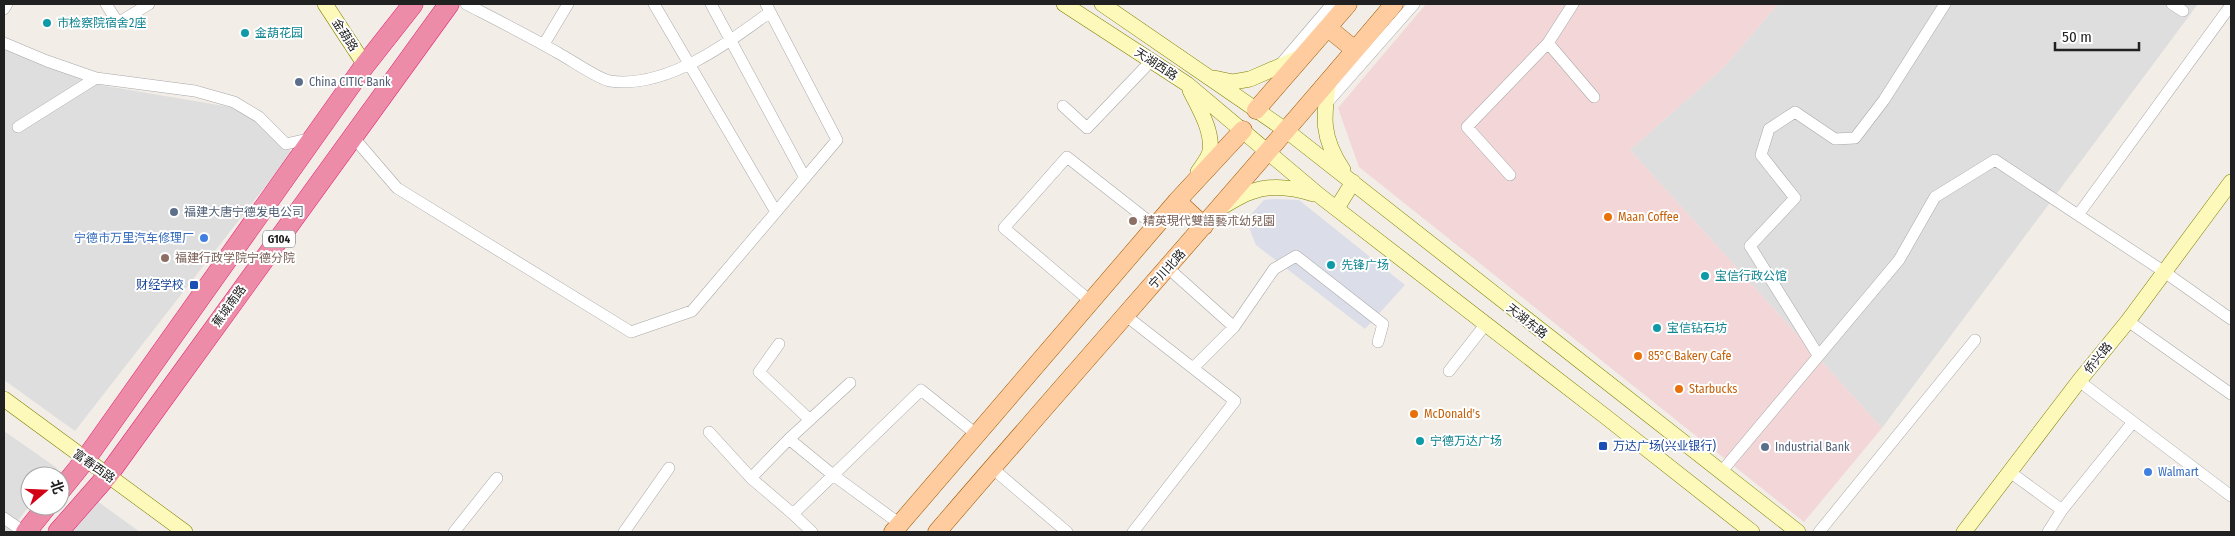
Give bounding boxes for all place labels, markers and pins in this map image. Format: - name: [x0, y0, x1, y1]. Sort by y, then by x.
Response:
- place label: 市检察院宿舍2座: [57, 16, 146, 30]
- marker: 市检察院宿舍2座: [41, 17, 53, 29]
- place label: 金葫花园: [255, 26, 303, 40]
- marker: 金葫花园: [239, 27, 251, 39]
- place label: China CITIC Bank: [309, 75, 391, 89]
- marker: China CITIC Bank: [293, 76, 305, 88]
- place label: 福建大唐宁德发电公司: [184, 205, 304, 219]
- marker: 福建大唐宁德发电公司: [168, 206, 180, 218]
- place label: Maan Coffee: [1618, 210, 1679, 224]
- marker: Maan Coffee: [1602, 211, 1614, 223]
- place label: 精英現代雙語藝朮幼兒園: [1143, 214, 1275, 228]
- marker: 精英現代雙語藝朮幼兒園: [1127, 215, 1139, 227]
- place label: 宁德市万里汽车修理厂: [74, 231, 194, 245]
- marker: 宁德市万里汽车修理厂: [198, 232, 210, 244]
- place label: 福建行政学院宁德分院: [175, 251, 295, 265]
- marker: 福建行政学院宁德分院: [159, 252, 171, 264]
- place label: 先锋广场: [1341, 258, 1389, 272]
- marker: 先锋广场: [1325, 259, 1337, 271]
- place label: 宝信行政公馆: [1715, 269, 1787, 283]
- marker: 宝信行政公馆: [1699, 270, 1711, 282]
- place label: 财经学校: [136, 278, 184, 292]
- marker: 财经学校: [188, 279, 200, 291]
- place label: 宝信钻石坊: [1667, 321, 1727, 335]
- marker: 宝信钻石坊: [1651, 322, 1663, 334]
- place label: 85°C Bakery Cafe: [1648, 349, 1732, 363]
- marker: 85°C Bakery Cafe: [1632, 350, 1644, 362]
- place label: Starbucks: [1689, 382, 1737, 396]
- marker: Starbucks: [1673, 383, 1685, 395]
- place label: McDonald's: [1424, 407, 1480, 421]
- marker: McDonald's: [1408, 408, 1420, 420]
- place label: 宁德万达广场: [1430, 434, 1502, 448]
- marker: 宁德万达广场: [1414, 435, 1426, 447]
- place label: 万达广场(兴业银行): [1613, 439, 1717, 453]
- marker: 万达广场(兴业银行): [1597, 440, 1609, 452]
- place label: Industrial Bank: [1775, 440, 1850, 454]
- marker: Industrial Bank: [1759, 441, 1771, 453]
- place label: Walmart: [2158, 465, 2199, 479]
- marker: Walmart: [2142, 466, 2154, 478]

